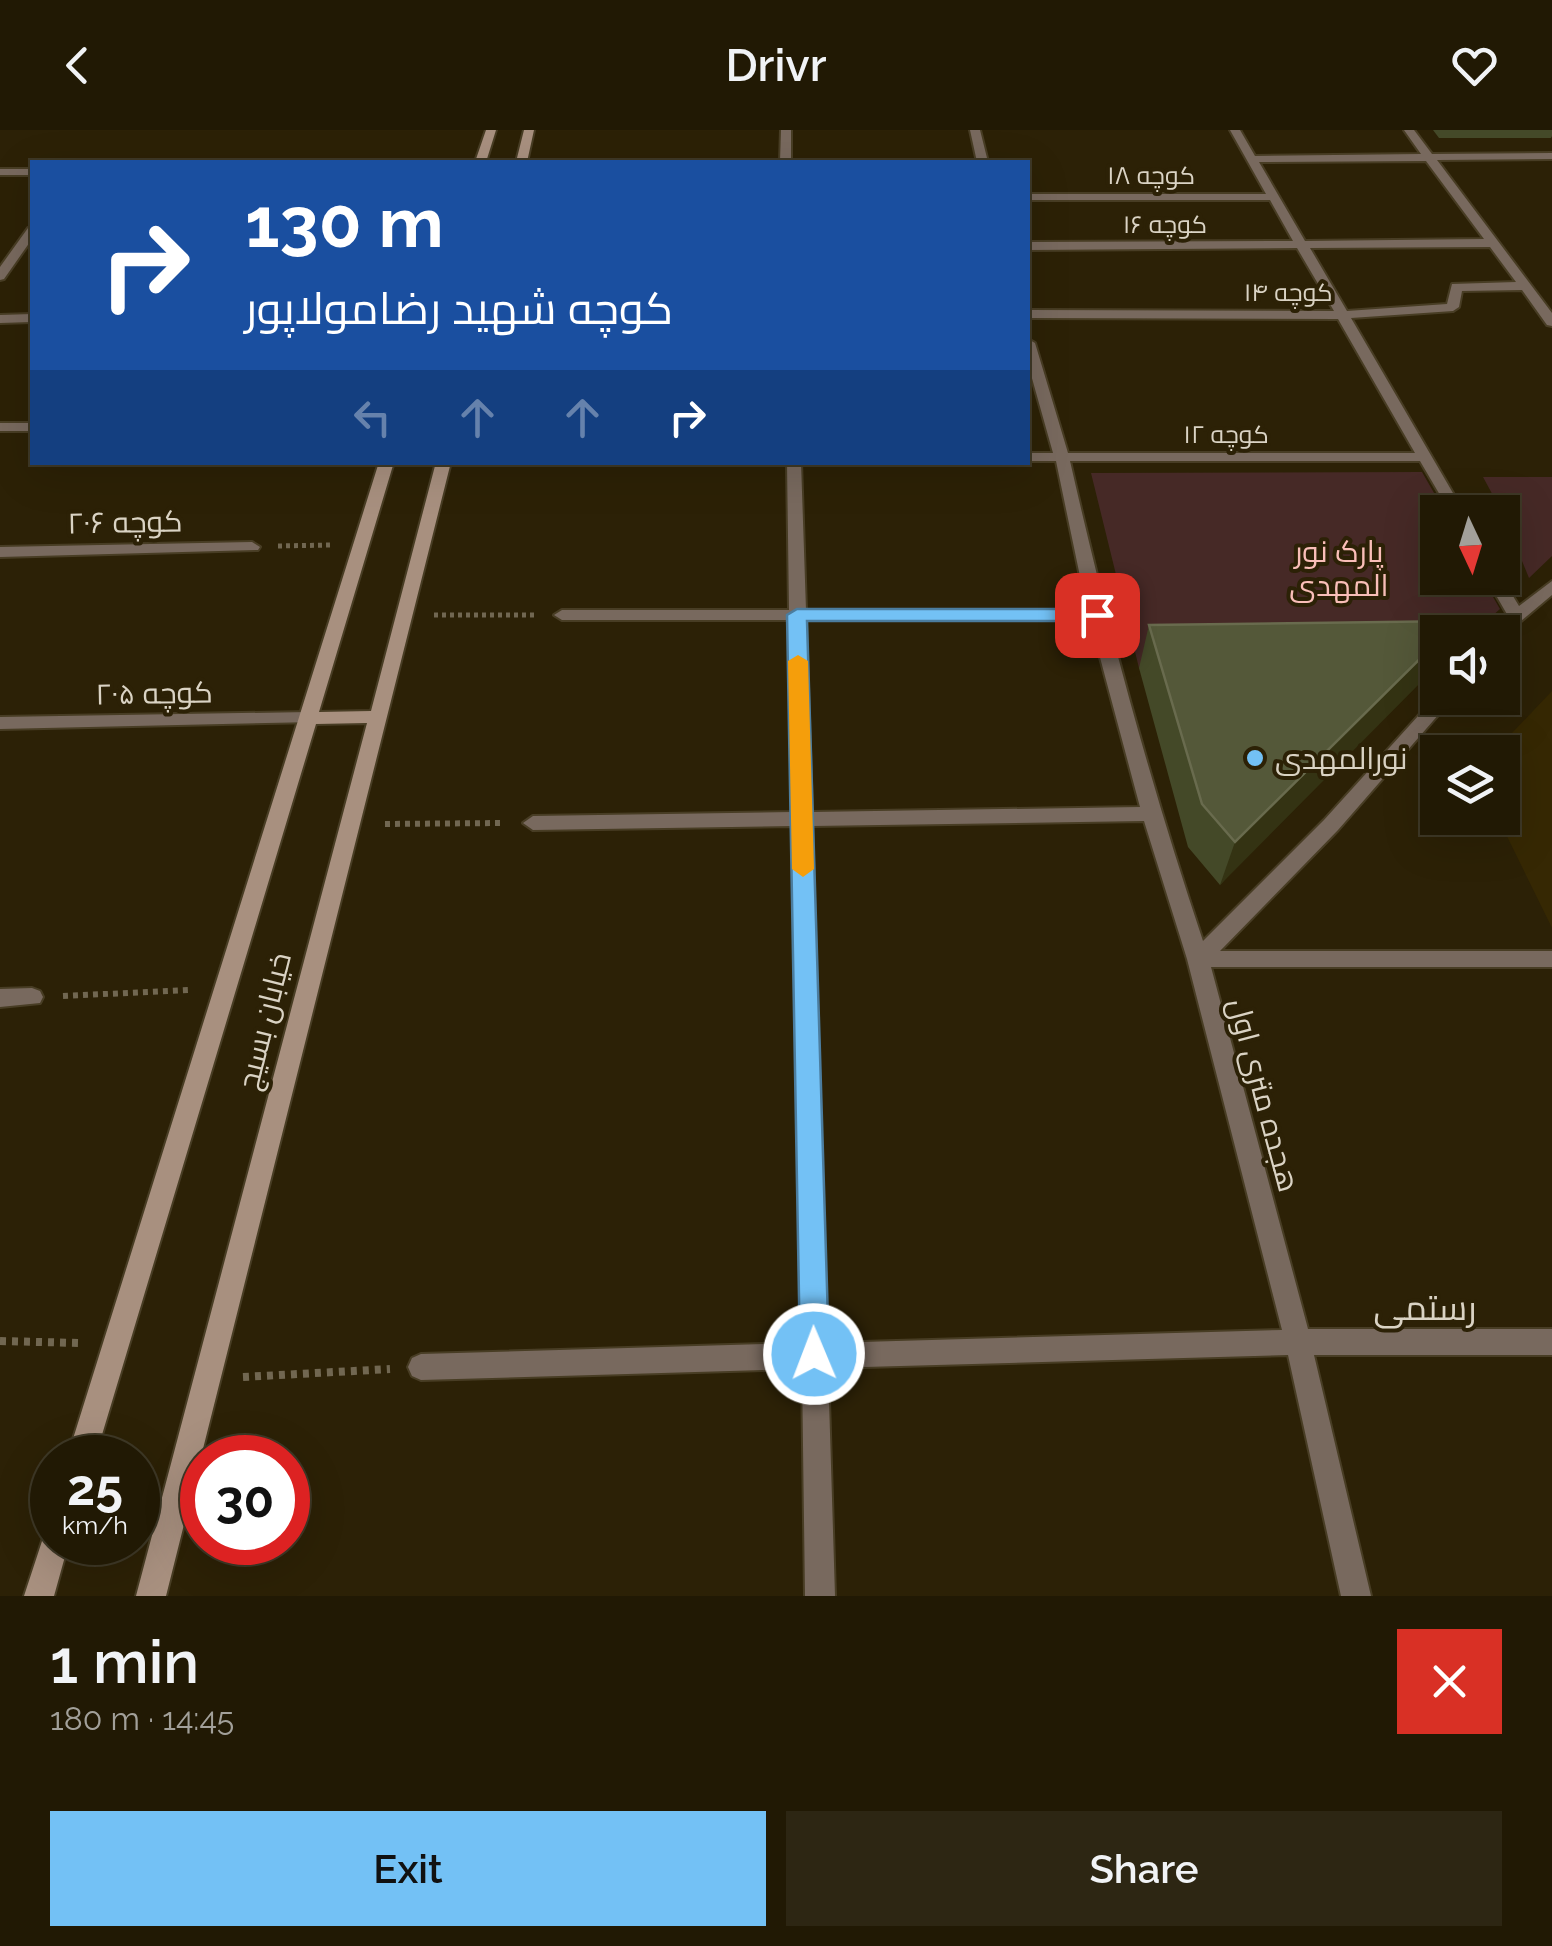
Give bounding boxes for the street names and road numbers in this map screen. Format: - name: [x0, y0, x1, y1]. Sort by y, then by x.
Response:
- street label: ۱۸ کوچه: [1107, 160, 1195, 192]
- street label: ۱۶ کوچه: [1123, 209, 1207, 241]
- street label: ‍‍ ۱۴ کوچه: [1237, 277, 1333, 309]
- street label: ۱۲ کوچه: [1183, 419, 1269, 451]
- street label: ۲۰۶ کوچه: [67, 503, 183, 543]
- street label: ۲۰۵ کوچه: [95, 674, 213, 714]
- street label: خیابان بسیج: [230, 949, 301, 1094]
- street label: هجده متری اول: [1221, 994, 1307, 1196]
- street label: رستمی: [1373, 1287, 1477, 1329]

